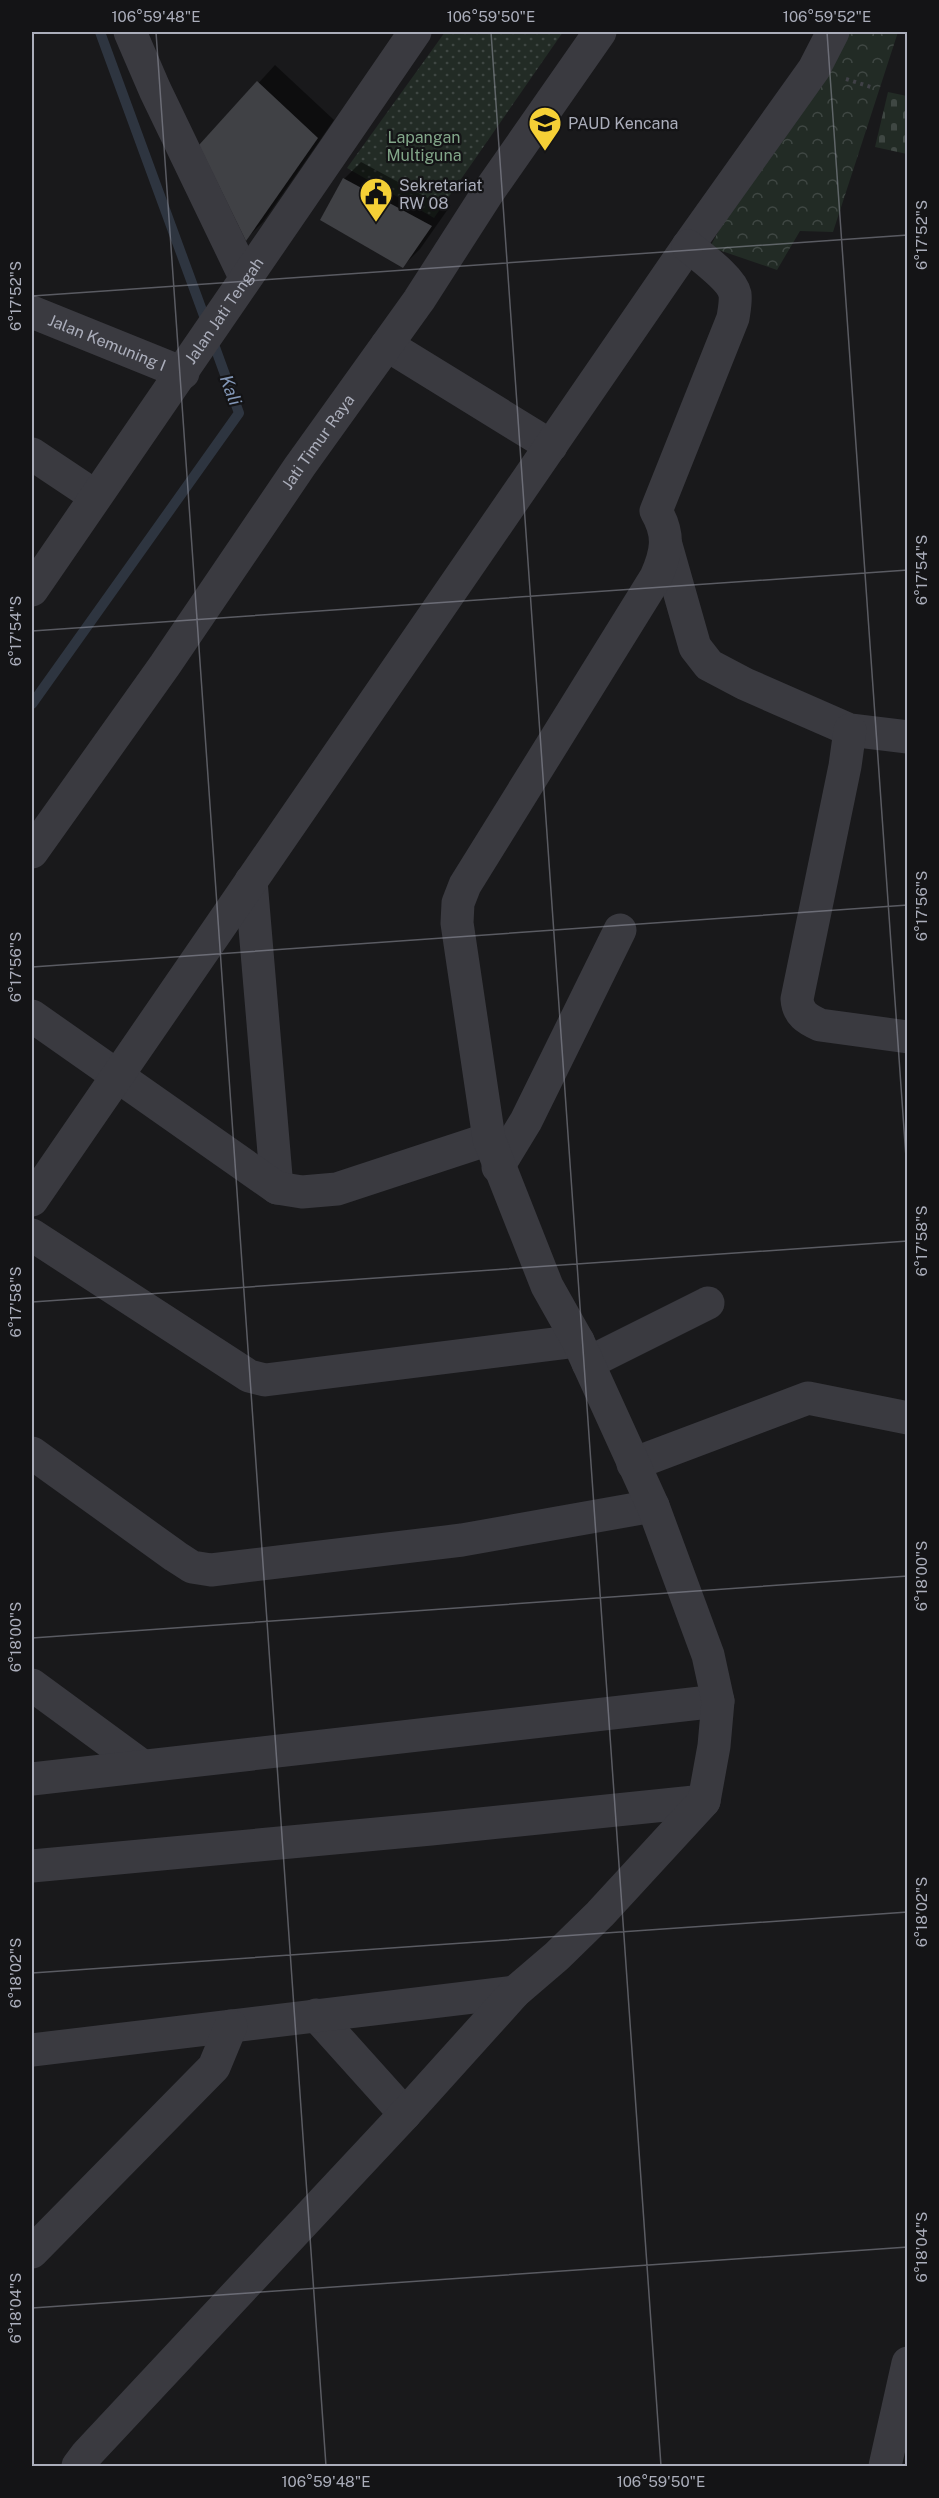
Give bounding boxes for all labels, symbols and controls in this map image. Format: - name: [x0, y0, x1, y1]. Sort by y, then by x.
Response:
- text: 106°59'48"E: [112, 8, 201, 25]
- text: 106°59'50"E: [447, 8, 535, 25]
- text: 106°59'52"E: [783, 8, 871, 25]
- school or university icon: PAUD Kencana: [527, 105, 563, 152]
- place label: PAUD Kencana: [568, 114, 678, 133]
- park label: Lapangan Multiguna: [386, 128, 462, 165]
- public building icon: Sekretariat RW 08: [358, 176, 394, 223]
- place label: Sekretariat RW 08: [399, 176, 483, 213]
- text: 6°17'52"S: [913, 200, 930, 270]
- street label: Jalan Jati Tengah: [181, 254, 267, 367]
- text: 6°17'52"S: [7, 261, 24, 331]
- street label: Jalan Kemuning I: [45, 310, 169, 375]
- water label: Kali: [216, 372, 246, 409]
- street label: Jati Timur Raya: [277, 390, 358, 493]
- text: 6°17'54"S: [913, 535, 930, 605]
- text: 6°17'54"S: [7, 596, 24, 666]
- text: 6°17'56"S: [913, 871, 930, 941]
- text: 6°17'56"S: [7, 932, 24, 1002]
- text: 6°17'58"S: [913, 1206, 930, 1276]
- text: 6°17'58"S: [7, 1267, 24, 1337]
- text: 6°18'00"S: [913, 1541, 930, 1611]
- text: 6°18'00"S: [7, 1602, 24, 1672]
- text: 6°18'02"S: [913, 1877, 930, 1947]
- text: 6°18'02"S: [7, 1938, 24, 2008]
- text: 6°18'04"S: [913, 2212, 930, 2282]
- text: 6°18'04"S: [7, 2273, 24, 2343]
- text: 106°59'48"E: [282, 2473, 371, 2490]
- text: 106°59'50"E: [617, 2473, 705, 2490]

